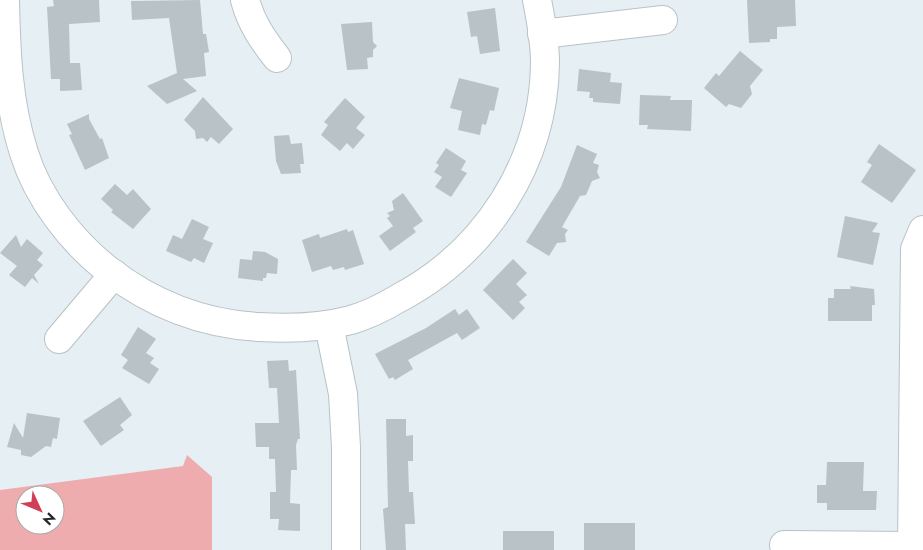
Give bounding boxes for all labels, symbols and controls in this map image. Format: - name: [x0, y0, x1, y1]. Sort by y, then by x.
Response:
- north arrow: [15, 485, 65, 535]
- text: N: [38, 508, 60, 530]

